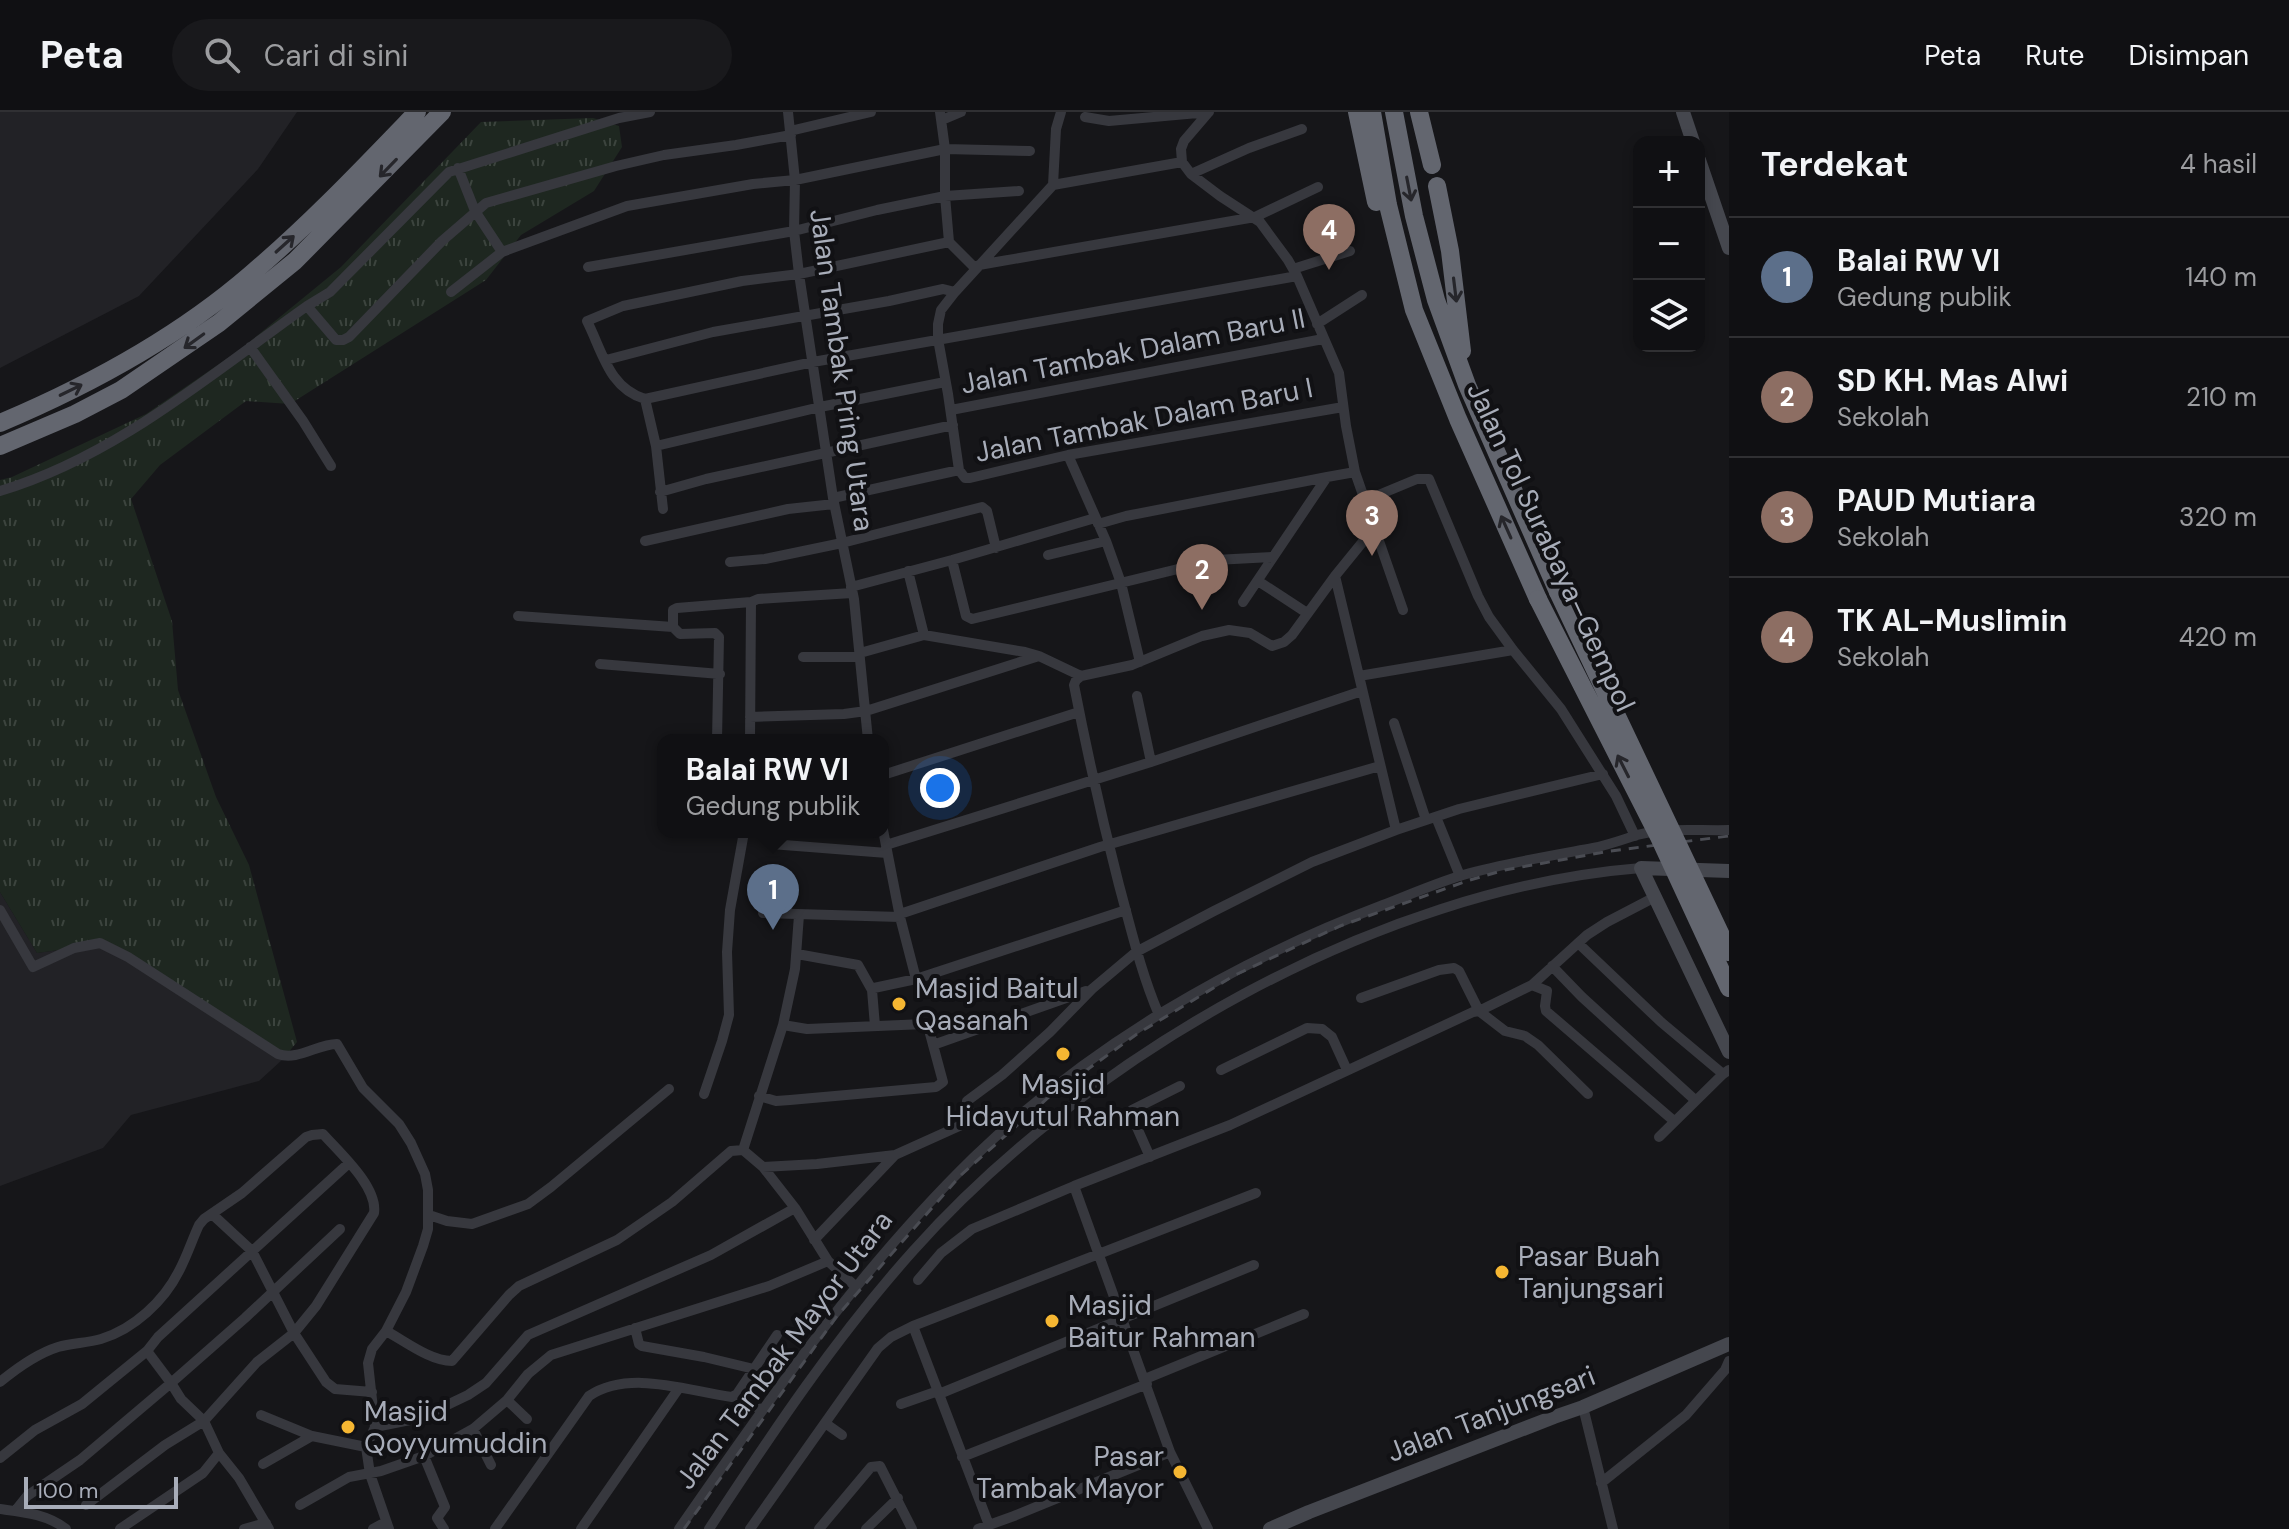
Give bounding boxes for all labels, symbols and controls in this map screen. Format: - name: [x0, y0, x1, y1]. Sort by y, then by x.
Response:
- search box: [172, 19, 732, 91]
- text: Peta: [40, 30, 124, 80]
- icon: search: [200, 33, 244, 77]
- text: Cari di sini: [264, 36, 409, 75]
- text: Peta: [1924, 37, 1981, 74]
- text: Rute: [2025, 37, 2084, 74]
- text: Disimpan: [2128, 37, 2249, 74]
- map controls: [1633, 136, 1705, 352]
- button: +: [1633, 136, 1705, 208]
- text: Terdekat: [1761, 142, 1909, 187]
- text: 4 hasil: [2180, 147, 2257, 181]
- one-way arrow: [378, 158, 397, 178]
- one-way arrow: [1402, 175, 1417, 201]
- pin: 4: [1303, 204, 1355, 270]
- street label: Jalan Tambak Pring Utara: [801, 207, 883, 533]
- button: −: [1633, 208, 1705, 280]
- one-way arrow: [274, 236, 294, 254]
- text: Balai RW VI: [1837, 241, 2000, 280]
- text: 1: [1782, 260, 1792, 294]
- text: 140 m: [2185, 260, 2257, 294]
- one-way arrow: [1448, 277, 1463, 302]
- button: layers: [1633, 280, 1705, 352]
- text: Gedung publik: [1837, 280, 2012, 314]
- street label: Jalan Tambak Dalam Baru II: [958, 299, 1308, 403]
- one-way arrow: [184, 332, 205, 349]
- text: SD KH. Mas Alwi: [1837, 361, 2068, 400]
- street label: Jalan Tambak Dalam Baru I: [972, 369, 1316, 471]
- street label: Jalan Tol Surabaya–Gempol: [1458, 376, 1644, 718]
- text: 2: [1779, 380, 1795, 414]
- text: 210 m: [2186, 380, 2257, 414]
- one-way arrow: [59, 382, 83, 397]
- text: Sekolah: [1837, 400, 1929, 434]
- text: PAUD Mutiara: [1837, 481, 2036, 520]
- pin: 3: [1346, 490, 1398, 556]
- text: 3: [1779, 500, 1795, 534]
- text: 320 m: [2179, 500, 2257, 534]
- one-way arrow: [1498, 516, 1513, 540]
- text: Sekolah: [1837, 520, 1929, 554]
- pin: 2: [1176, 544, 1228, 610]
- text: TK AL-Muslimin: [1837, 601, 2067, 640]
- text: 4: [1779, 620, 1795, 654]
- text: 420 m: [2179, 620, 2257, 654]
- text: Sekolah: [1837, 640, 1929, 674]
- popup: [657, 734, 889, 838]
- text: Balai RW VI: [686, 750, 849, 789]
- one-way arrow: [1615, 754, 1630, 778]
- your location: [920, 768, 960, 808]
- text: Gedung publik: [686, 789, 860, 823]
- pin: 1: [747, 864, 799, 930]
- place label: Masjid Baitul Qasanah: [915, 970, 1078, 1039]
- marker: Masjid Baitul Qasanah: [890, 995, 908, 1013]
- marker: Masjid Hidayutul Rahman: [1054, 1045, 1072, 1063]
- place label: Masjid Hidayutul Rahman: [946, 1066, 1180, 1135]
- street label: Jalan Tambak Mayor Utara: [667, 1203, 901, 1497]
- place label: Pasar Buah Tanjungsari: [1518, 1238, 1664, 1307]
- marker: Pasar Buah Tanjungsari: [1493, 1263, 1511, 1281]
- place label: Masjid Baitur Rahman: [1068, 1287, 1256, 1356]
- marker: Masjid Baitur Rahman: [1043, 1312, 1061, 1330]
- street label: Jalan Tanjungsari: [1382, 1357, 1600, 1471]
- place label: Masjid Qoyyumuddin: [364, 1393, 547, 1462]
- marker: Masjid Qoyyumuddin: [339, 1418, 357, 1436]
- place label: Pasar Tambak Mayor: [976, 1438, 1164, 1507]
- marker: Pasar Tambak Mayor: [1171, 1463, 1189, 1481]
- scale bar: [24, 1473, 178, 1509]
- text: 100 m: [36, 1476, 98, 1505]

